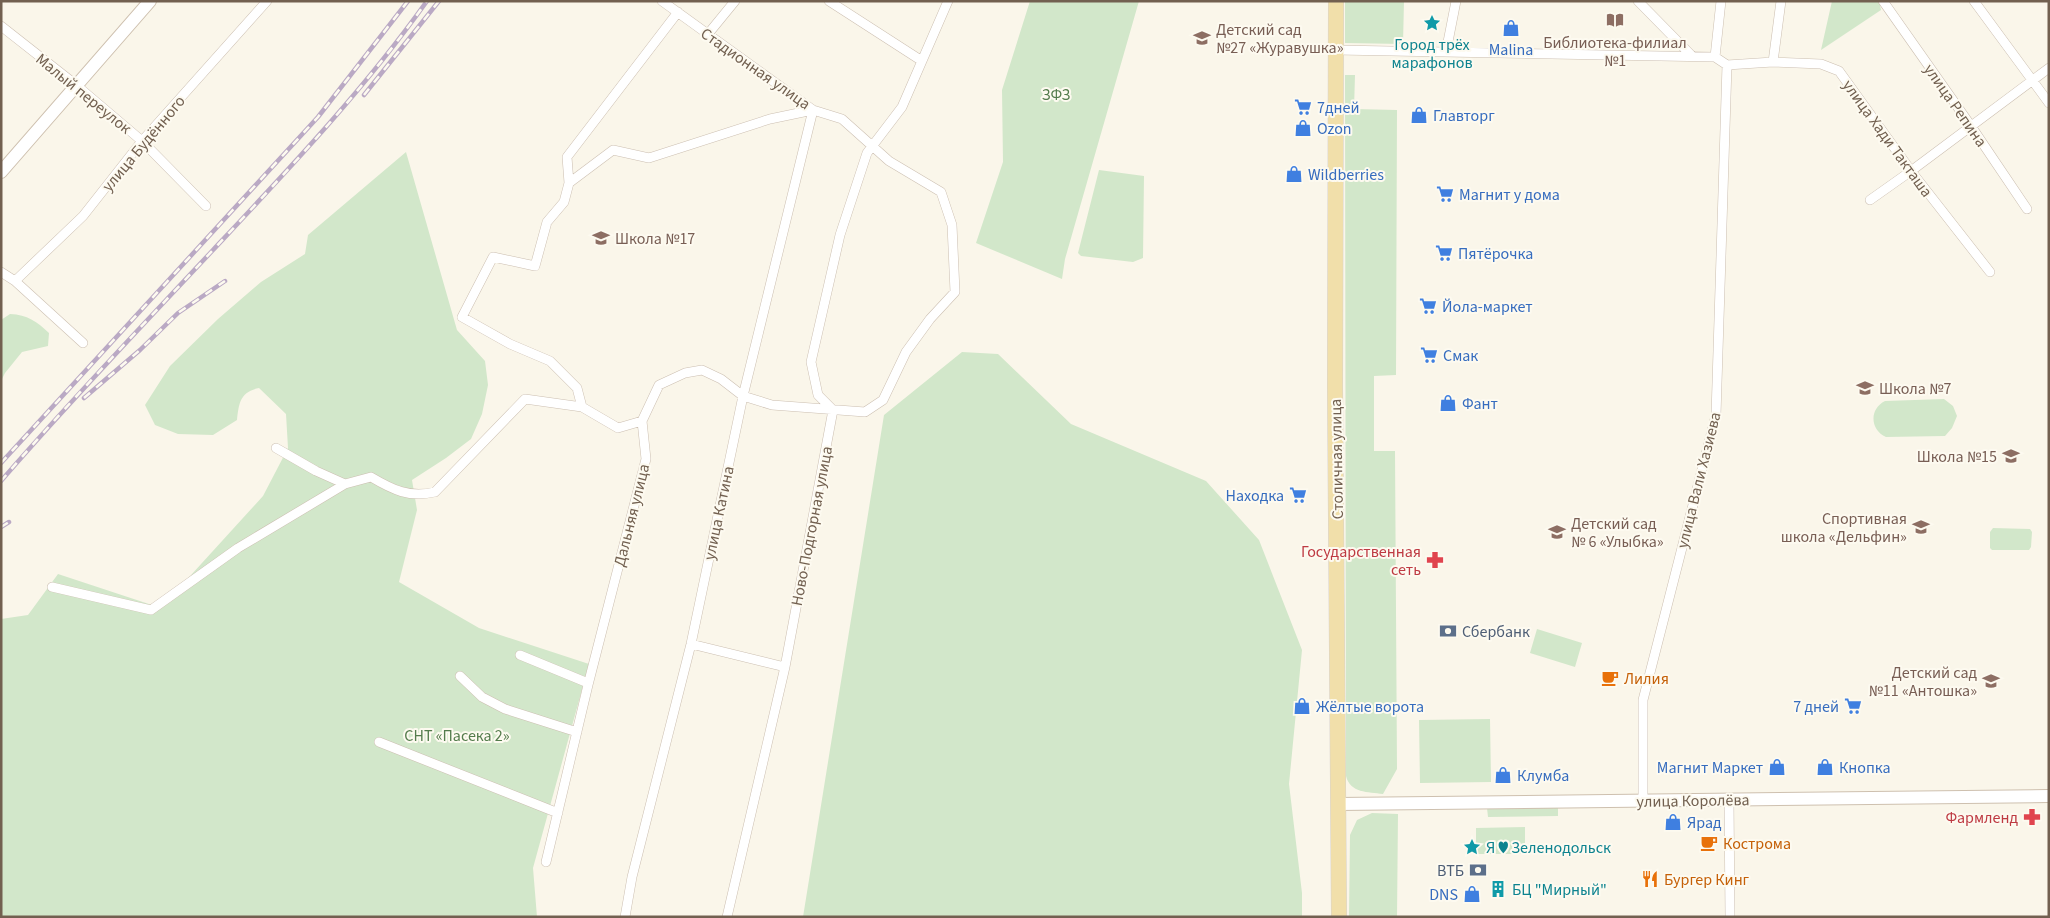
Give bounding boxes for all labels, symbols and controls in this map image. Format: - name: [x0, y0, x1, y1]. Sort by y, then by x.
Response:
- library icon: Библиотека-филиал №1: [1605, 10, 1625, 30]
- place icon: Город трёх марафонов: [1422, 13, 1442, 33]
- shop icon: Malina: [1501, 18, 1521, 38]
- place label: Детский сад №27 «Журавушка»: [1216, 19, 1344, 59]
- street label: Стадионная улица: [696, 23, 815, 115]
- school or university icon: Детский сад №27 «Журавушка»: [1192, 28, 1212, 48]
- place label: Библиотека-филиал №1: [1543, 32, 1687, 72]
- place label: Город трёх марафонов: [1391, 34, 1473, 74]
- place label: Malina: [1489, 39, 1533, 61]
- street label: Малый переулок: [31, 48, 136, 139]
- street label: улица Репина: [1918, 60, 1992, 151]
- street label: улица Хади Такташа: [1837, 75, 1937, 202]
- park label: ЗФЗ: [1042, 84, 1070, 106]
- street label: улица Будённого: [97, 91, 191, 196]
- supermarket icon: 7дней: [1293, 97, 1313, 117]
- place label: 7дней: [1317, 97, 1359, 119]
- shop icon: Главторг: [1409, 105, 1429, 125]
- place label: Главторг: [1433, 105, 1495, 127]
- shop icon: Ozon: [1293, 118, 1313, 138]
- place label: Ozon: [1317, 118, 1352, 140]
- shop icon: Wildberries: [1284, 164, 1304, 184]
- place label: Wildberries: [1308, 164, 1384, 186]
- supermarket icon: Магнит у дома: [1435, 184, 1455, 204]
- place label: Магнит у дома: [1459, 184, 1560, 206]
- school or university icon: Школа №17: [591, 228, 611, 248]
- place label: Школа №17: [615, 228, 695, 250]
- supermarket icon: Пятёрочка: [1434, 243, 1454, 263]
- place label: Пятёрочка: [1458, 243, 1533, 265]
- supermarket icon: Йола-маркет: [1418, 296, 1438, 316]
- place label: Йола-маркет: [1442, 296, 1533, 318]
- supermarket icon: Смак: [1419, 345, 1439, 365]
- place label: Смак: [1443, 345, 1478, 367]
- school or university icon: Школа №7: [1855, 378, 1875, 398]
- place label: Школа №7: [1879, 378, 1951, 400]
- shop icon: Фант: [1438, 393, 1458, 413]
- place label: Фант: [1462, 393, 1498, 415]
- street label: Столичная улица: [1325, 398, 1349, 520]
- street label: улица Вали Хазиева: [1671, 410, 1727, 551]
- street label: Ново-Подгорная улица: [786, 444, 838, 608]
- place label: Школа №15: [1917, 446, 1997, 468]
- school or university icon: Школа №15: [2001, 446, 2021, 466]
- street label: Дальняя улица: [609, 461, 655, 569]
- street label: улица Катина: [698, 464, 740, 562]
- place label: Находка: [1226, 485, 1284, 507]
- supermarket icon: Находка: [1288, 485, 1308, 505]
- place label: Спортивная школа «Дельфин»: [1781, 508, 1907, 548]
- place label: Детский сад № 6 «Улыбка»: [1571, 513, 1664, 553]
- school or university icon: Спортивная школа «Дельфин»: [1911, 517, 1931, 537]
- school or university icon: Детский сад № 6 «Улыбка»: [1547, 522, 1567, 542]
- place label: Государственная сеть: [1301, 541, 1421, 581]
- pharmacy icon: Государственная сеть: [1425, 550, 1445, 570]
- bank icon: Сбербанк: [1438, 621, 1458, 641]
- place label: Сбербанк: [1462, 621, 1530, 643]
- place label: Детский сад №11 «Антошка»: [1869, 662, 1977, 702]
- cafe icon: Лилия: [1600, 668, 1620, 688]
- place label: Лилия: [1624, 668, 1669, 690]
- school or university icon: Детский сад №11 «Антошка»: [1981, 671, 2001, 691]
- shop icon: Жёлтые ворота: [1292, 696, 1312, 716]
- place label: Жёлтые ворота: [1316, 696, 1424, 718]
- place label: 7 дней: [1793, 696, 1839, 718]
- supermarket icon: 7 дней: [1843, 696, 1863, 716]
- park label: СНТ «Пасека 2»: [404, 725, 510, 747]
- place label: Магнит Маркет: [1657, 757, 1763, 779]
- shop icon: Магнит Маркет: [1767, 757, 1787, 777]
- shop icon: Кнопка: [1815, 757, 1835, 777]
- place label: Кнопка: [1839, 757, 1891, 779]
- shop icon: Клумба: [1493, 765, 1513, 785]
- place label: Клумба: [1517, 765, 1569, 787]
- street label: улица Королёва: [1636, 789, 1750, 813]
- place label: Фармленд: [1946, 807, 2018, 829]
- pharmacy icon: Фармленд: [2022, 807, 2042, 827]
- shop icon: Ярад: [1663, 812, 1683, 832]
- place label: Ярад: [1687, 812, 1722, 834]
- cafe icon: Кострома: [1699, 833, 1719, 853]
- place label: Кострома: [1723, 833, 1791, 855]
- place icon: Я ♥ Зеленодольск: [1462, 837, 1482, 857]
- place label: Я ♥ Зеленодольск: [1486, 837, 1611, 859]
- place label: ВТБ: [1437, 860, 1464, 882]
- bank icon: ВТБ: [1468, 860, 1488, 880]
- restaurant icon: Бургер Кинг: [1640, 869, 1660, 889]
- place label: Бургер Кинг: [1664, 869, 1750, 891]
- building icon: БЦ "Мирный": [1488, 879, 1508, 899]
- place label: БЦ "Мирный": [1512, 879, 1607, 901]
- place label: DNS: [1429, 884, 1458, 906]
- shop icon: DNS: [1462, 884, 1482, 904]

